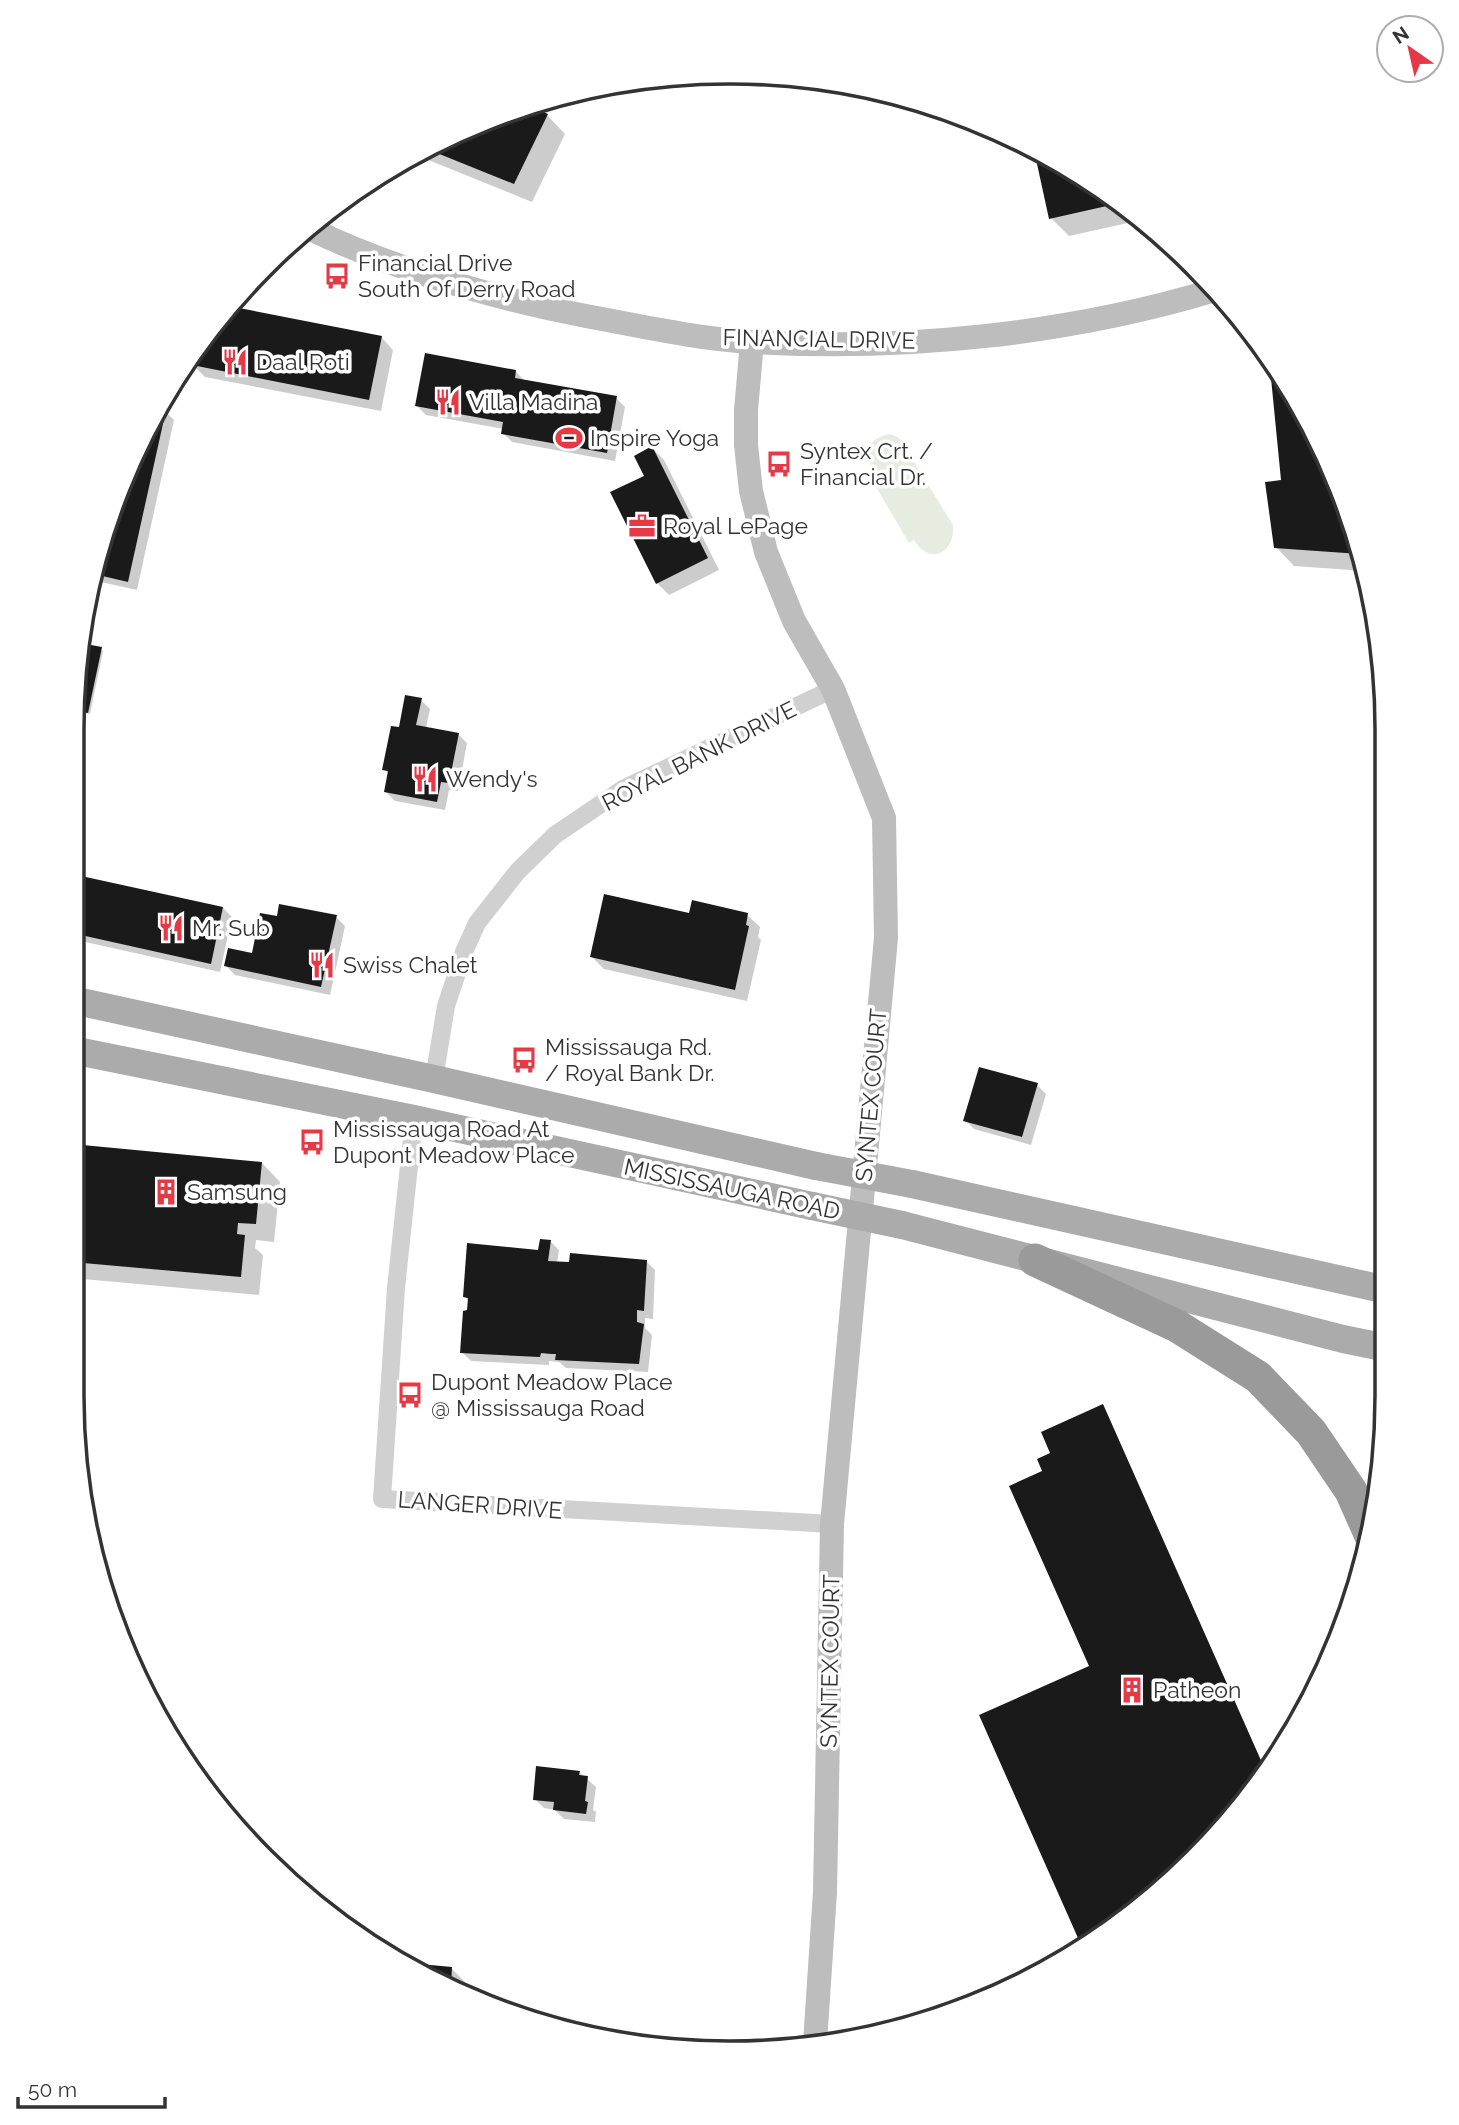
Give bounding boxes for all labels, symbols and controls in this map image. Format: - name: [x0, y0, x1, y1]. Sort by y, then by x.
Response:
- north arrow: [1375, 14, 1445, 84]
- text: N: [1388, 22, 1413, 48]
- place label: Financial Drive South Of Derry Road: [358, 249, 576, 302]
- bus stop icon: Financial Drive South Of Derry Road: [322, 261, 352, 291]
- street label: FINANCIAL DRIVE: [722, 323, 916, 354]
- restaurant icon: Daal Roti: [220, 347, 250, 377]
- place label: Daal Roti: [256, 348, 350, 375]
- restaurant icon: Villa Madina: [433, 387, 463, 417]
- place label: Villa Madina: [469, 388, 598, 415]
- sports icon: Inspire Yoga: [554, 423, 584, 453]
- place label: Inspire Yoga: [590, 424, 719, 451]
- place label: Syntex Crt. / Financial Dr.: [800, 437, 933, 490]
- bus stop icon: Syntex Crt. / Financial Dr.: [764, 449, 794, 479]
- office icon: Royal LePage: [627, 511, 657, 541]
- place label: Royal LePage: [663, 512, 808, 539]
- street label: ROYAL BANK DRIVE: [597, 695, 800, 816]
- restaurant icon: Wendy's: [410, 764, 440, 794]
- place label: Wendy's: [446, 765, 538, 792]
- restaurant icon: Mr. Sub: [156, 913, 186, 943]
- place label: Mr. Sub: [192, 914, 270, 941]
- restaurant icon: Swiss Chalet: [307, 950, 337, 980]
- place label: Swiss Chalet: [343, 951, 478, 978]
- street label: SYNTEX COURT: [849, 1007, 892, 1183]
- place label: Mississauga Rd. / Royal Bank Dr.: [545, 1033, 715, 1086]
- bus stop icon: Mississauga Rd. / Royal Bank Dr.: [509, 1045, 539, 1075]
- place label: Mississauga Road At Dupont Meadow Place: [333, 1115, 574, 1168]
- bus stop icon: Mississauga Road At Dupont Meadow Place: [297, 1127, 327, 1157]
- street label: MISSISSAUGA ROAD: [622, 1152, 843, 1225]
- building icon: Samsung: [151, 1177, 181, 1207]
- place label: Samsung: [187, 1178, 287, 1205]
- place label: Dupont Meadow Place @ Mississauga Road: [431, 1368, 672, 1421]
- bus stop icon: Dupont Meadow Place @ Mississauga Road: [395, 1380, 425, 1410]
- street label: LANGER DRIVE: [397, 1485, 563, 1524]
- street label: SYNTEX COURT: [814, 1574, 845, 1748]
- building icon: Patheon: [1117, 1675, 1147, 1705]
- place label: Patheon: [1153, 1676, 1241, 1703]
- scale bar: [18, 2066, 164, 2110]
- text: 50 m: [28, 2077, 77, 2102]

